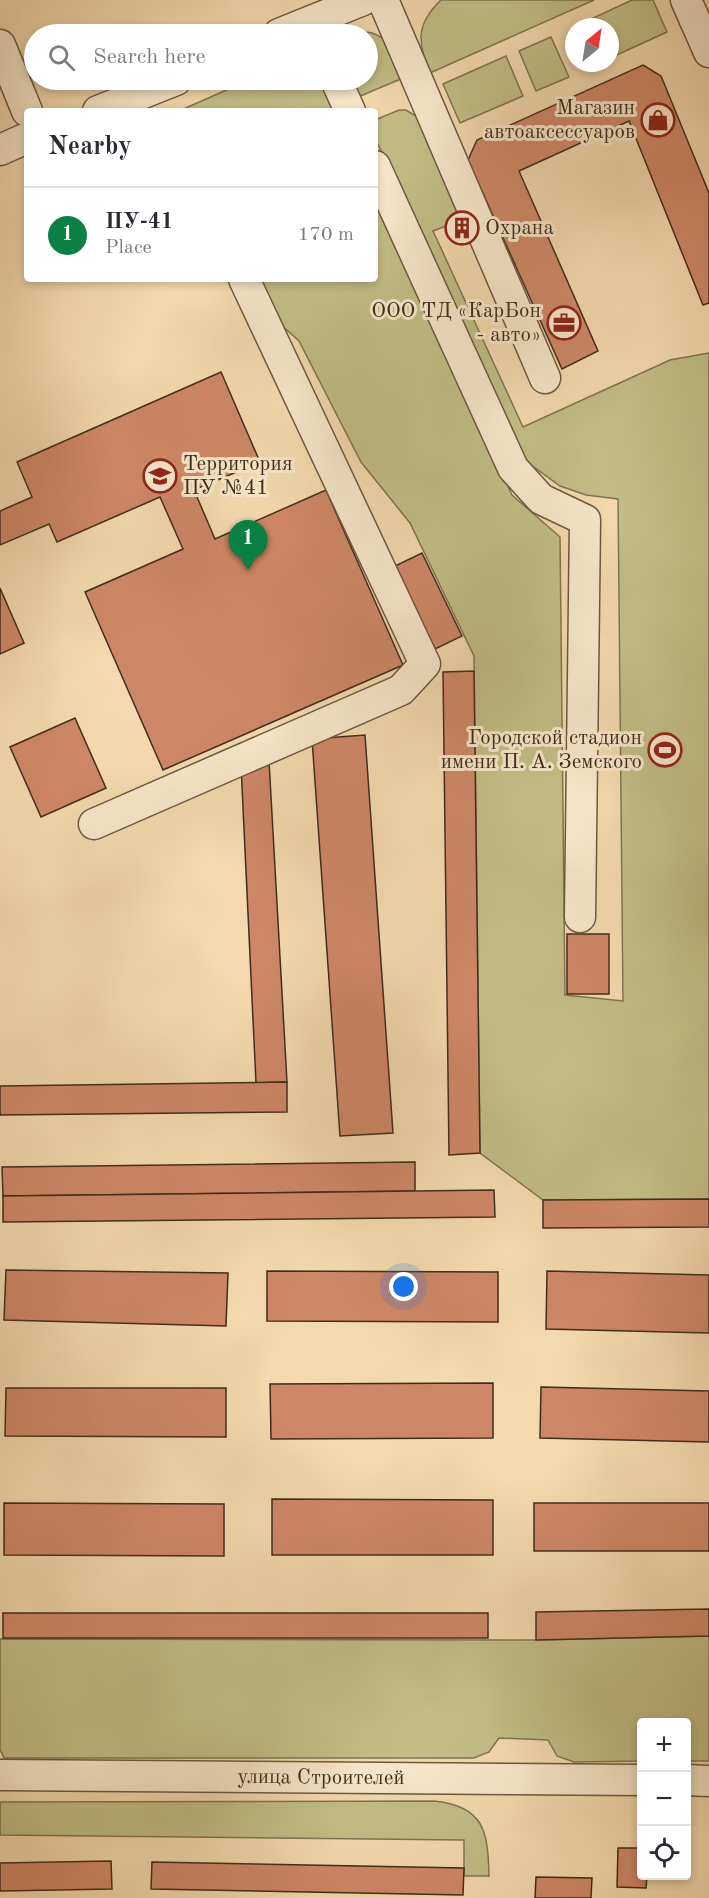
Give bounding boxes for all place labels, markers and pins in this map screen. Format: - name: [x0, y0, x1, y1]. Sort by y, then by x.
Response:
- place label: Магазин автоаксессуаров: [484, 98, 635, 143]
- shop icon: Магазин автоаксессуаров: [640, 102, 676, 138]
- building icon: Охрана: [444, 210, 480, 246]
- place label: Охрана: [485, 218, 554, 239]
- place label: ООО ТД «КарБон - авто»: [371, 301, 541, 346]
- office icon: ООО ТД «КарБон - авто»: [546, 305, 582, 341]
- place label: Территория ПУ №41: [183, 454, 293, 499]
- school or university icon: Территория ПУ №41: [142, 458, 178, 494]
- pin: 1: [228, 520, 268, 570]
- place label: Городской стадион имени П. А. Земского: [441, 728, 642, 773]
- sports icon: Городской стадион имени П. А. Земского: [647, 732, 683, 768]

